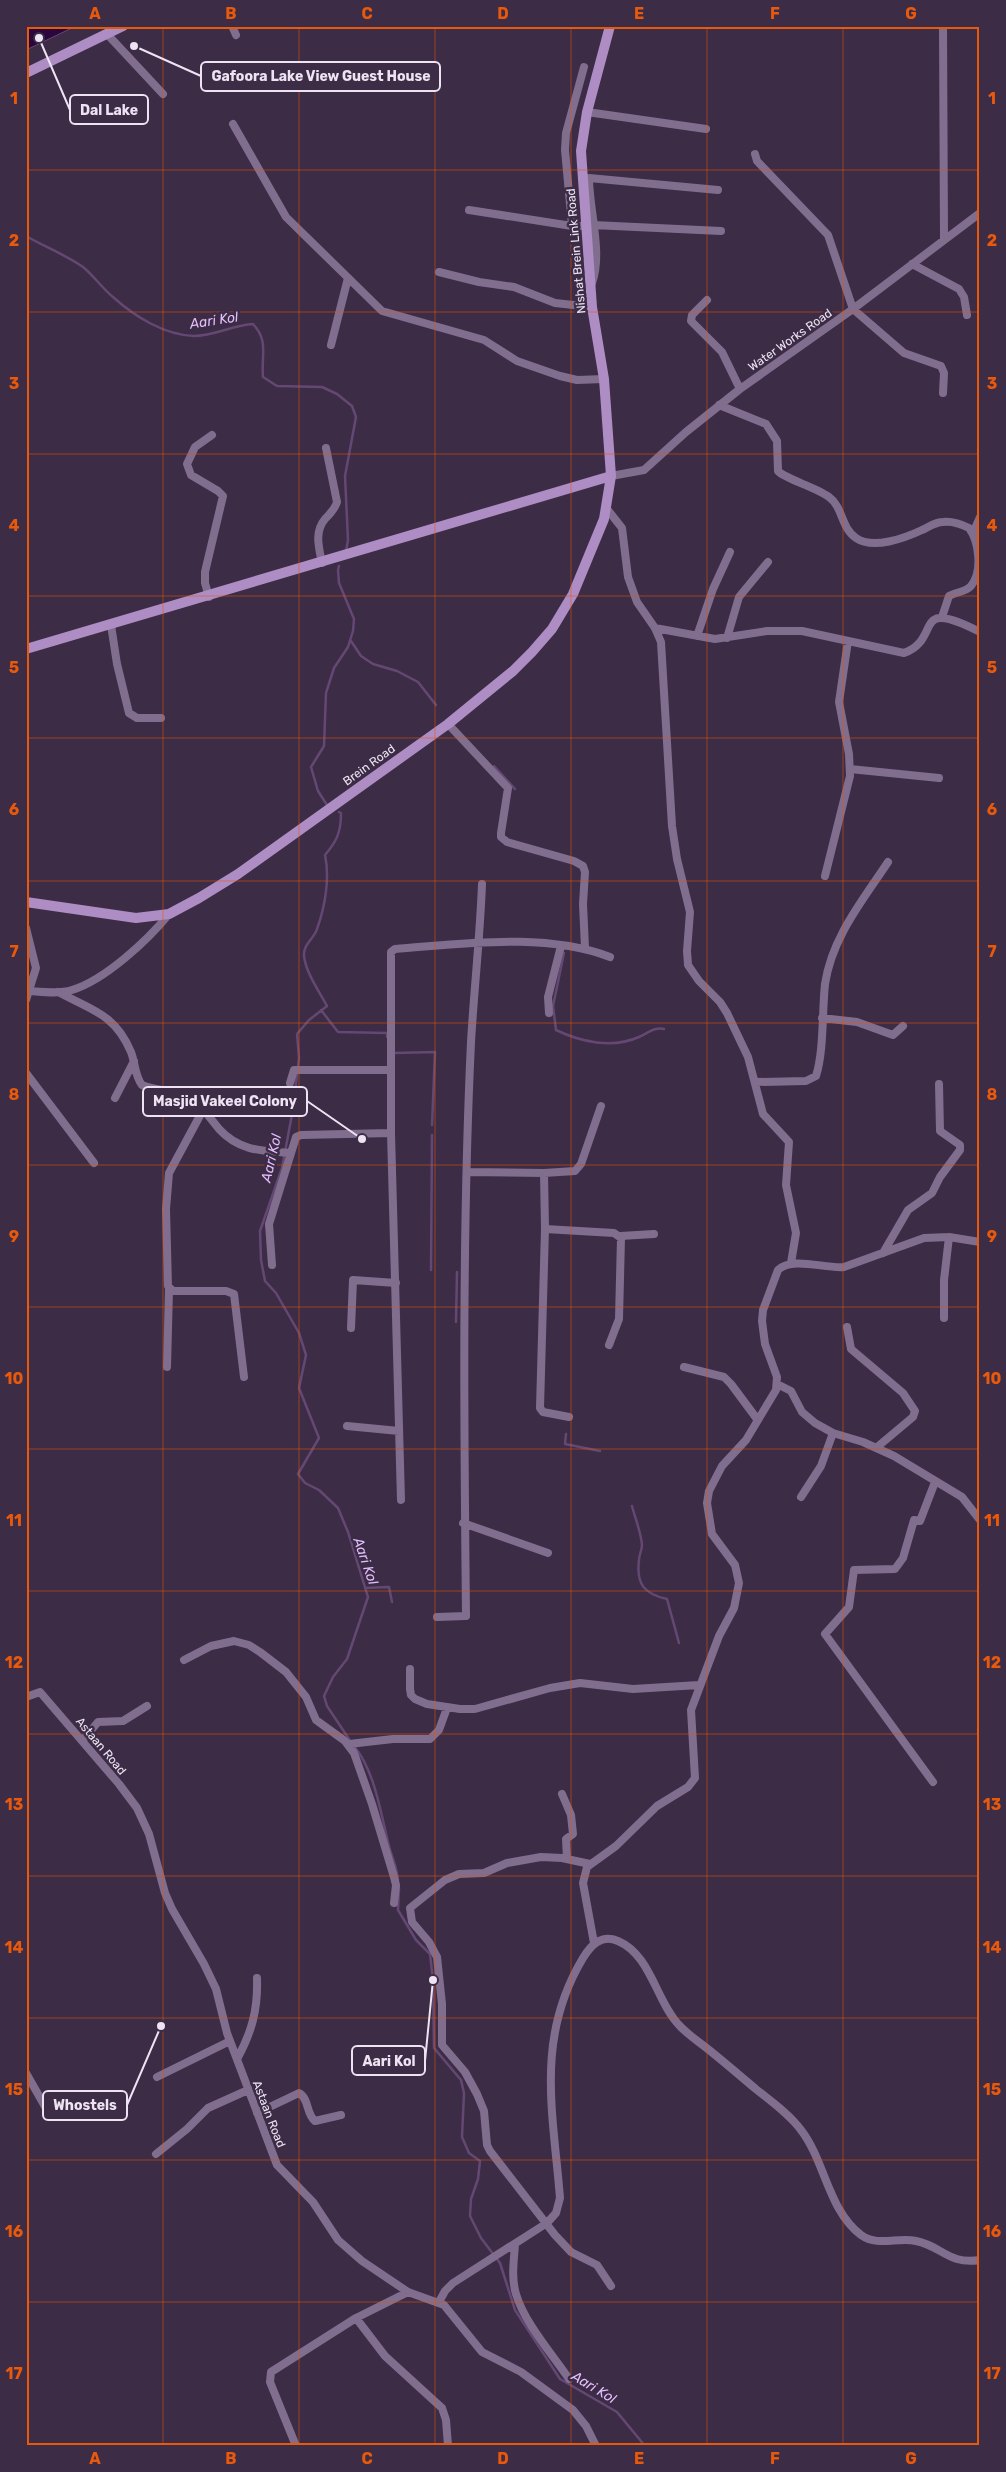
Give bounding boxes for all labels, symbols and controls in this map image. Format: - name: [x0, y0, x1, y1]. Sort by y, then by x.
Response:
- text: A: [89, 4, 101, 23]
- text: B: [225, 4, 237, 23]
- text: C: [361, 4, 373, 23]
- text: D: [497, 4, 509, 23]
- text: E: [634, 4, 644, 23]
- text: F: [770, 4, 780, 23]
- text: G: [905, 4, 917, 23]
- callout: Gafoora Lake View Guest House: [201, 62, 440, 91]
- text: Gafoora Lake View Guest House: [211, 68, 431, 85]
- text: 1: [10, 89, 18, 108]
- text: 1: [988, 89, 996, 108]
- callout: Dal Lake: [70, 95, 148, 124]
- text: Dal Lake: [80, 102, 138, 119]
- street label: Nishat Brein Link Road: [564, 188, 588, 314]
- text: 2: [9, 231, 19, 250]
- text: 2: [987, 231, 997, 250]
- street label: Water Works Road: [746, 306, 834, 374]
- water label: Aari Kol: [188, 308, 240, 333]
- text: 3: [9, 374, 19, 393]
- text: 3: [987, 374, 997, 393]
- text: 4: [9, 516, 20, 535]
- text: 4: [987, 516, 998, 535]
- text: 5: [9, 658, 19, 677]
- text: 5: [987, 658, 997, 677]
- street label: Brein Road: [340, 741, 398, 789]
- text: 6: [9, 800, 19, 819]
- text: 6: [987, 800, 997, 819]
- text: 7: [9, 942, 19, 961]
- text: 7: [987, 942, 997, 961]
- text: 8: [9, 1085, 20, 1104]
- text: 8: [987, 1085, 998, 1104]
- callout: Masjid Vakeel Colony: [143, 1087, 307, 1116]
- text: Masjid Vakeel Colony: [153, 1093, 298, 1110]
- water label: Aari Kol: [257, 1132, 285, 1185]
- text: 9: [9, 1227, 19, 1246]
- text: 9: [987, 1227, 997, 1246]
- text: 10: [5, 1369, 24, 1388]
- text: 10: [983, 1369, 1002, 1388]
- text: 11: [6, 1511, 22, 1530]
- text: 11: [984, 1511, 1000, 1530]
- water label: Aari Kol: [349, 1534, 382, 1588]
- text: 12: [5, 1653, 23, 1672]
- text: 12: [983, 1653, 1001, 1672]
- street label: Astaan Road: [73, 1714, 129, 1778]
- text: 13: [5, 1795, 23, 1814]
- text: 13: [983, 1795, 1001, 1814]
- text: 14: [5, 1938, 24, 1957]
- text: 14: [983, 1938, 1002, 1957]
- callout: Aari Kol: [352, 2046, 425, 2075]
- text: Aari Kol: [362, 2053, 416, 2070]
- street label: Astaan Road: [250, 2078, 288, 2150]
- text: 15: [5, 2080, 23, 2099]
- text: 15: [983, 2080, 1001, 2099]
- callout: Whostels: [43, 2091, 127, 2120]
- text: Whostels: [53, 2097, 117, 2114]
- text: 16: [5, 2222, 23, 2241]
- text: 16: [983, 2222, 1001, 2241]
- text: 17: [5, 2364, 23, 2383]
- text: 17: [983, 2364, 1001, 2383]
- water label: Aari Kol: [567, 2367, 620, 2408]
- text: A: [89, 2449, 101, 2468]
- text: B: [225, 2449, 237, 2468]
- text: C: [361, 2449, 373, 2468]
- text: D: [497, 2449, 509, 2468]
- text: E: [634, 2449, 644, 2468]
- text: F: [770, 2449, 780, 2468]
- text: G: [905, 2449, 917, 2468]

